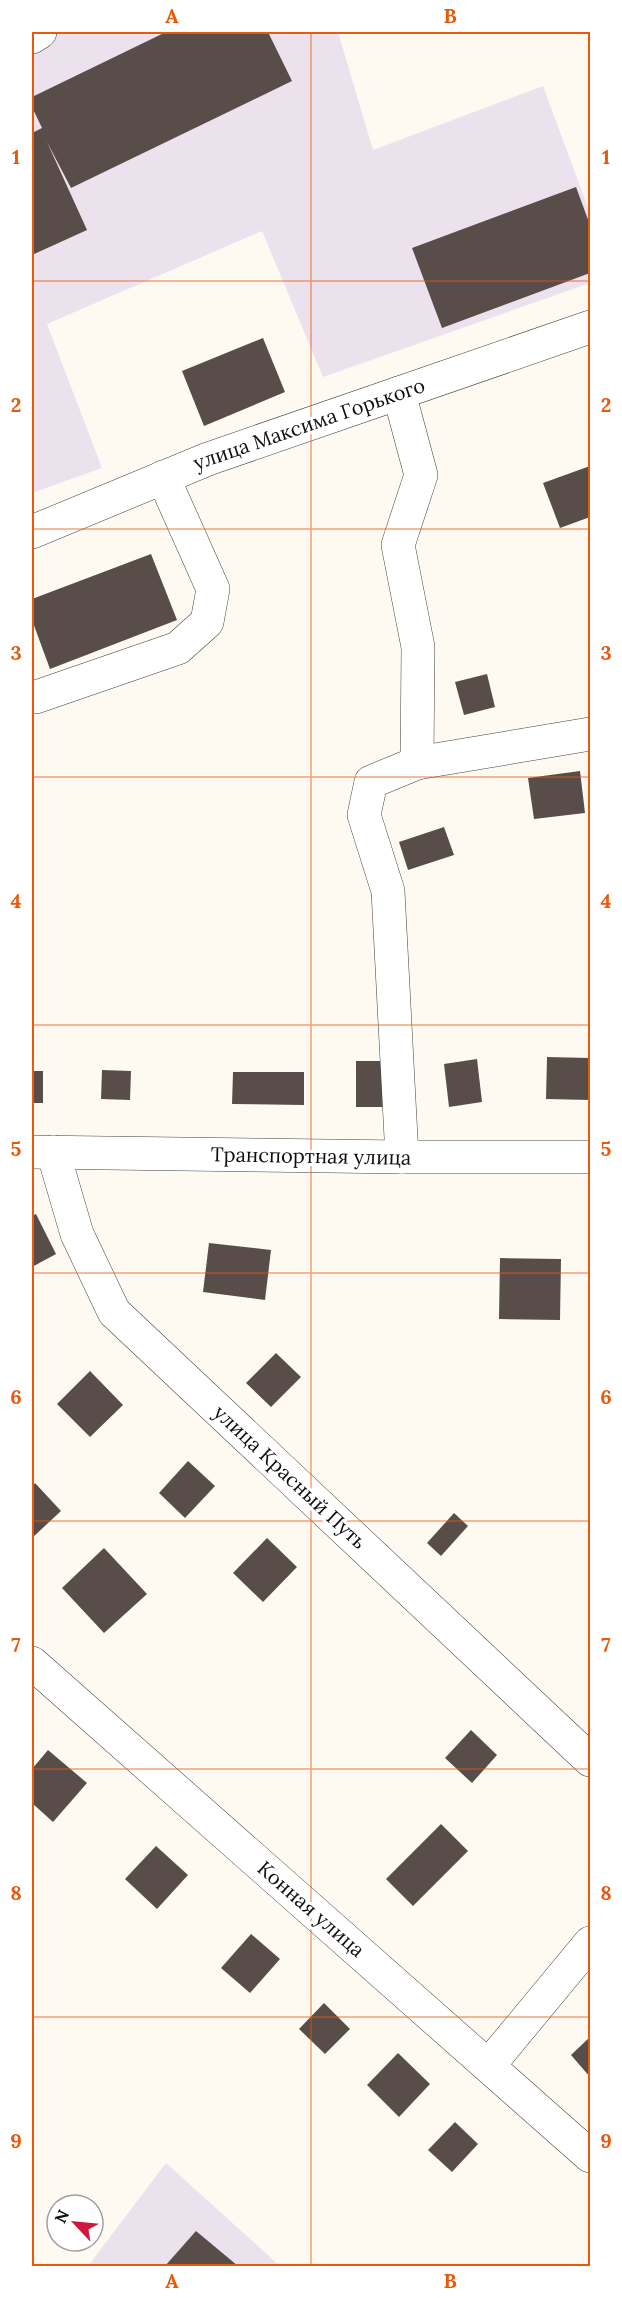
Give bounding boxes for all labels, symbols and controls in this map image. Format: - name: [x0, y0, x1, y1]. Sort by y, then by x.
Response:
- text: A: [165, 3, 179, 28]
- text: B: [443, 3, 457, 28]
- text: 1: [12, 144, 20, 169]
- text: 1: [602, 144, 610, 169]
- street label: улица Максима Горького: [190, 372, 428, 475]
- text: 2: [11, 392, 21, 417]
- text: 2: [601, 392, 611, 417]
- text: 3: [10, 640, 22, 665]
- text: 3: [600, 640, 612, 665]
- text: 4: [11, 888, 22, 913]
- text: 4: [601, 888, 612, 913]
- text: 5: [11, 1136, 22, 1161]
- text: 5: [601, 1136, 612, 1161]
- street label: Транспортная улица: [211, 1141, 411, 1170]
- text: 6: [10, 1384, 22, 1409]
- text: 6: [600, 1384, 612, 1409]
- street label: улица Красный Путь: [209, 1399, 372, 1554]
- text: 7: [11, 1632, 21, 1657]
- text: 7: [601, 1632, 611, 1657]
- street label: Конная улица: [253, 1855, 370, 1962]
- text: 8: [10, 1880, 22, 1905]
- text: 8: [600, 1880, 612, 1905]
- text: 9: [10, 2128, 22, 2153]
- text: 9: [600, 2128, 612, 2153]
- north arrow: [45, 2193, 105, 2253]
- text: N: [50, 2206, 73, 2226]
- text: A: [165, 2268, 179, 2293]
- text: B: [443, 2268, 457, 2293]

